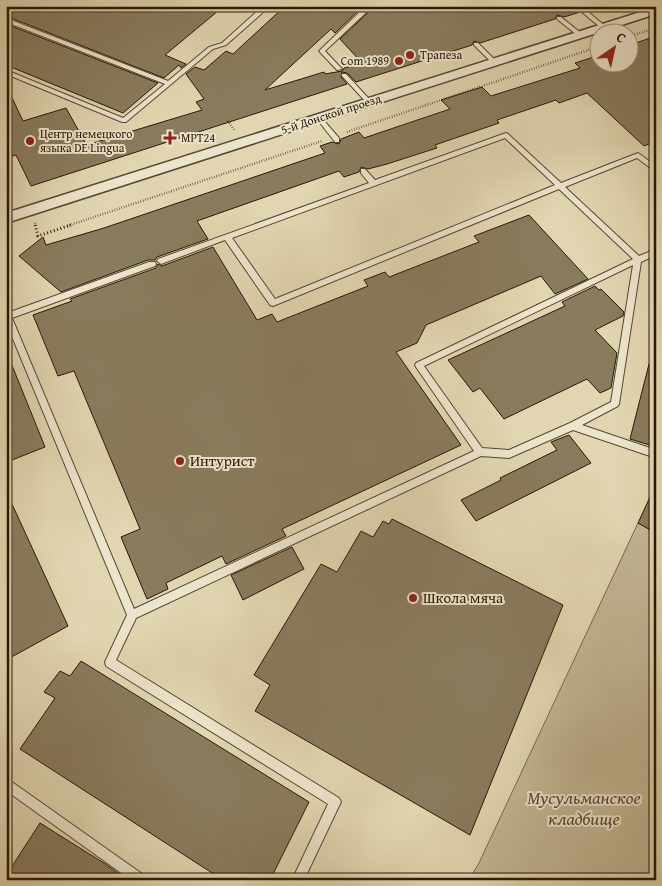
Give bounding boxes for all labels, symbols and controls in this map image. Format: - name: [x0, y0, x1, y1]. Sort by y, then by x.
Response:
- north arrow: [590, 22, 640, 72]
- text: С: [612, 27, 630, 48]
- place label: Трапеза: [420, 46, 463, 63]
- marker: Трапеза: [404, 49, 416, 61]
- place label: Com 1989: [341, 52, 389, 69]
- marker: Com 1989: [393, 55, 405, 67]
- street label: 5-й Донской проезд: [278, 89, 384, 138]
- place label: Центр немецкого языка DE Lingua: [39, 125, 132, 156]
- place label: МРТ24: [181, 129, 215, 146]
- marker: МРТ24: [163, 131, 177, 145]
- marker: Центр немецкого языка DE Lingua: [24, 135, 36, 147]
- place label: Интурист: [190, 450, 255, 471]
- marker: Интурист: [174, 455, 186, 467]
- place label: Школа мяча: [423, 587, 504, 608]
- marker: Школа мяча: [407, 592, 419, 604]
- park label: Мусульманское кладбище: [527, 784, 641, 832]

